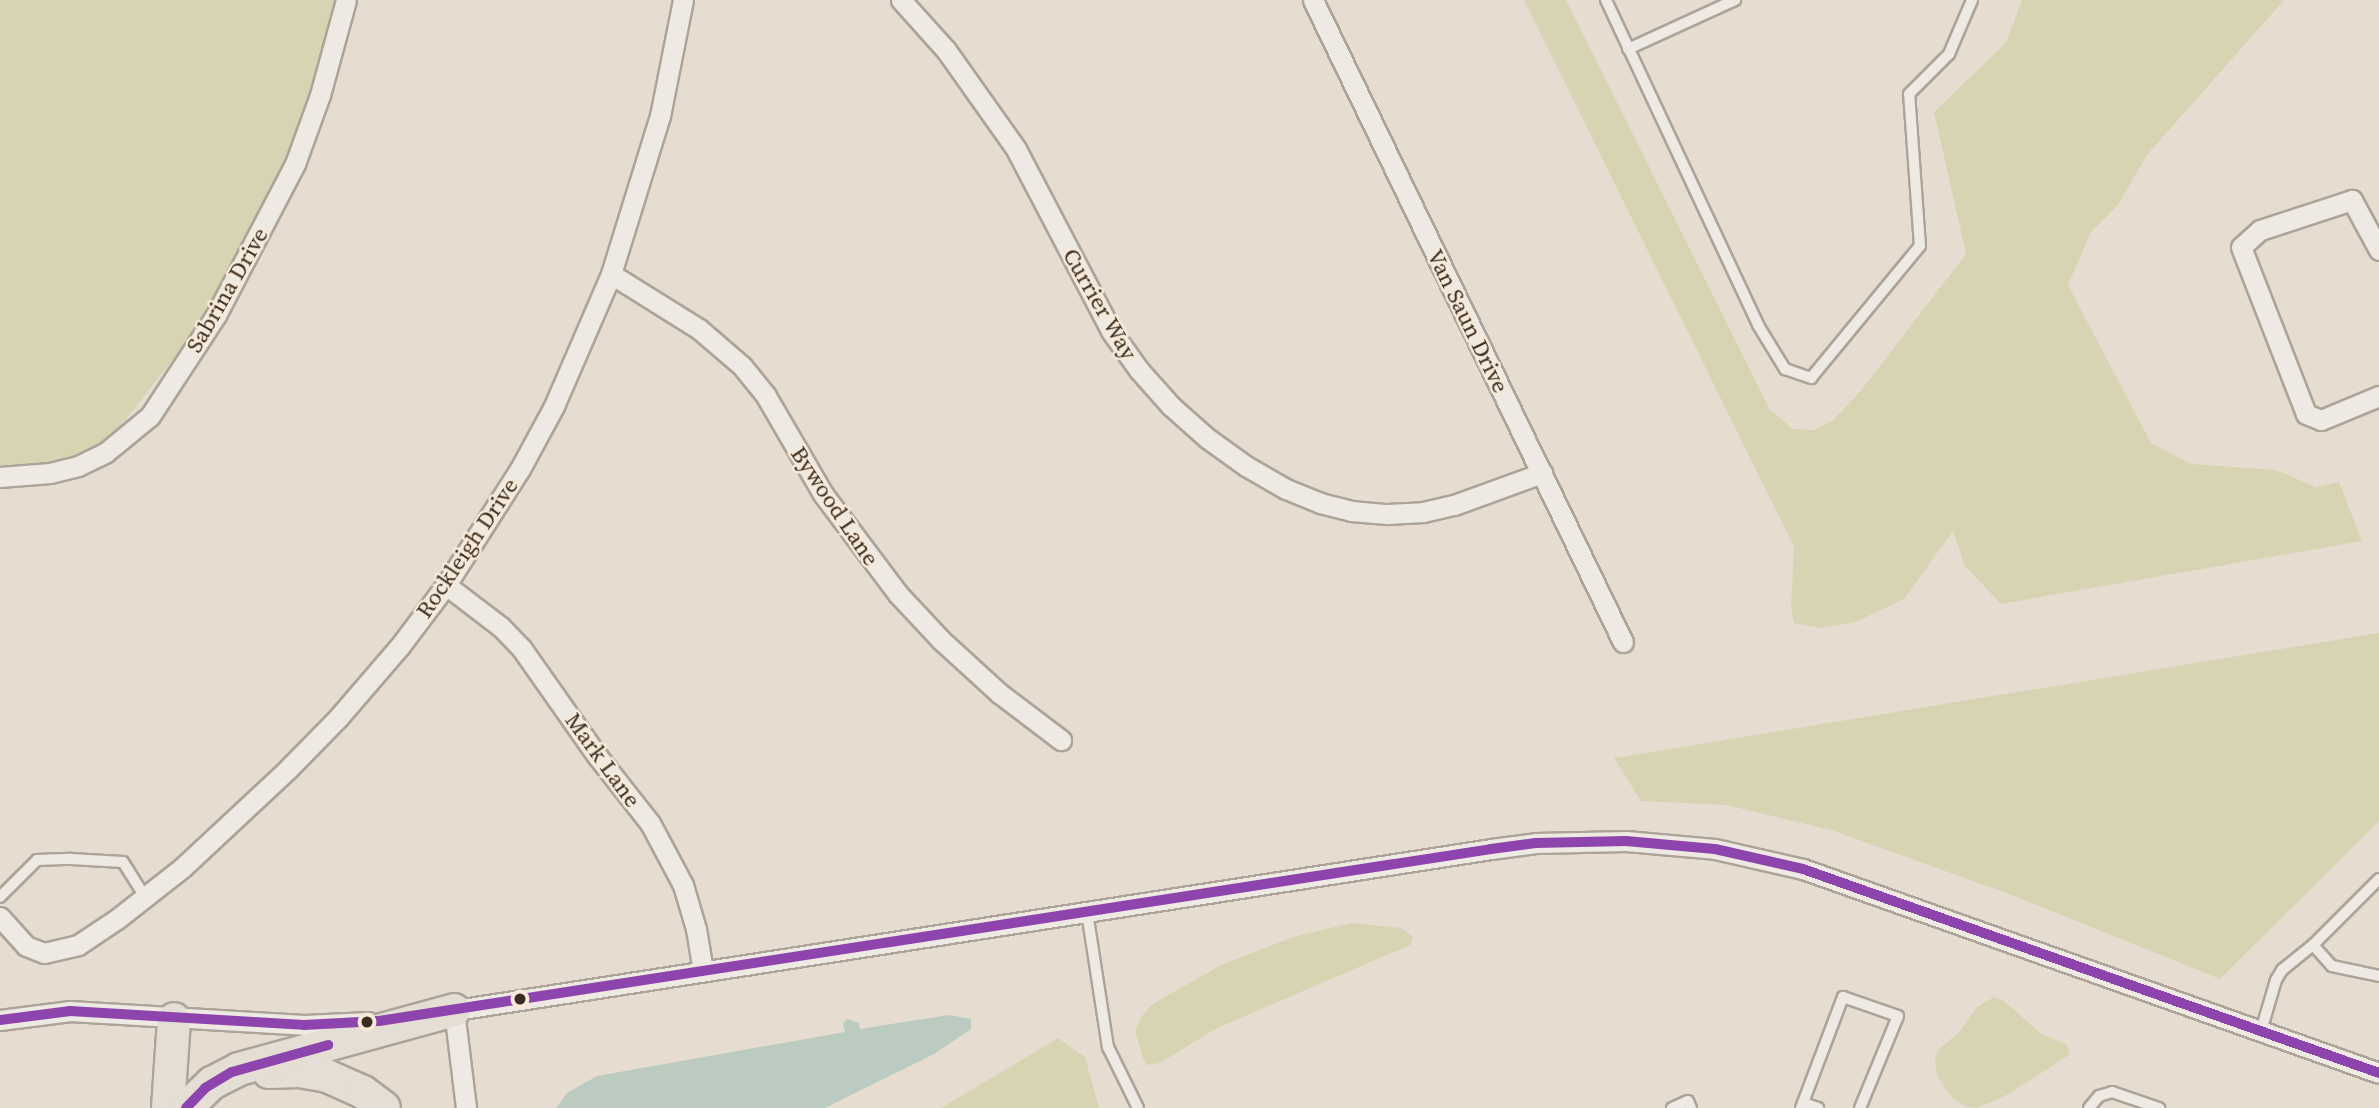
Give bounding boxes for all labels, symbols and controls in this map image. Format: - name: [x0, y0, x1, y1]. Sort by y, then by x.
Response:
- street label: Sabrina Drive: [180, 223, 274, 357]
- street label: Currier Way: [1057, 243, 1143, 365]
- street label: Van Saun Drive: [1421, 245, 1515, 397]
- street label: Bywood Lane: [785, 441, 885, 571]
- street label: Rockleigh Drive: [410, 473, 524, 623]
- street label: Mark Lane: [559, 707, 647, 813]
- unlabelled marker: [513, 992, 527, 1006]
- unlabelled marker: [360, 1015, 374, 1029]

